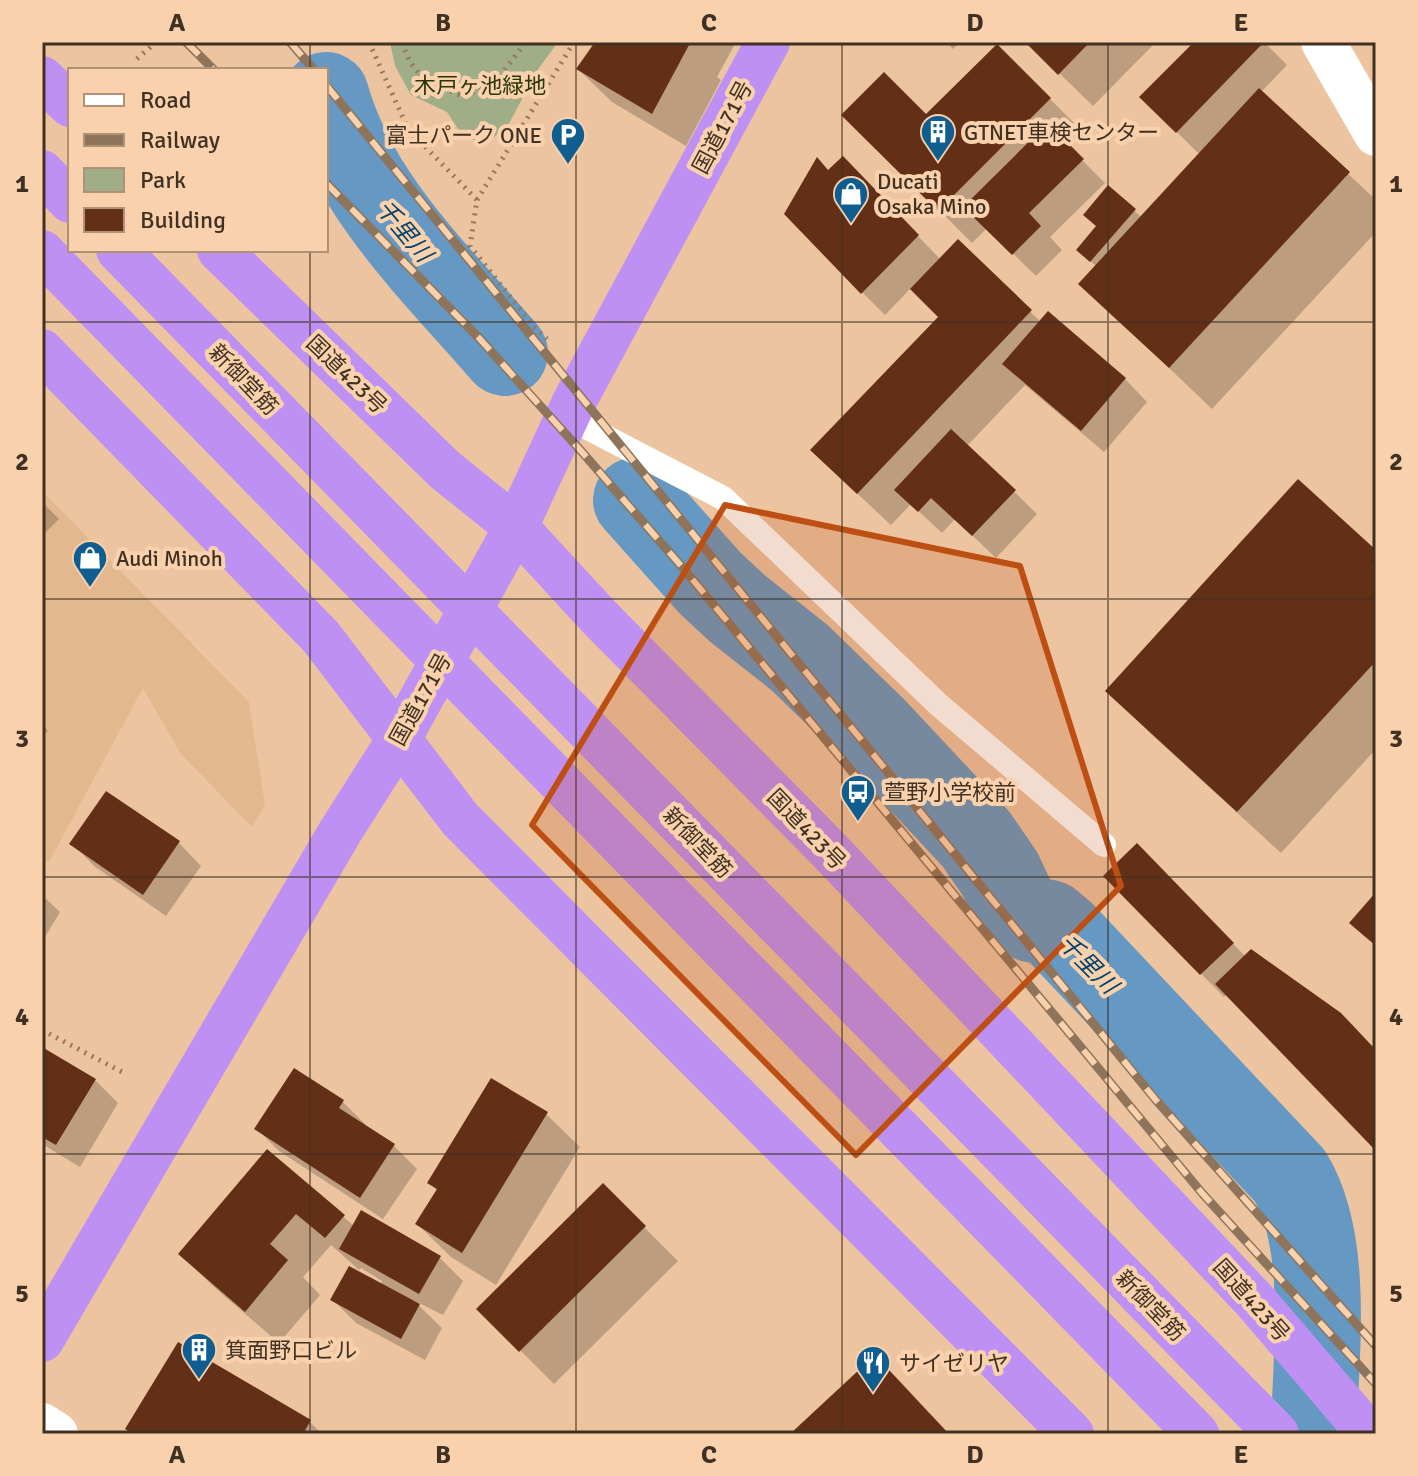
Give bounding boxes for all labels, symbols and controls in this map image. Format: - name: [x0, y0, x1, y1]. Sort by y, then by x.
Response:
- text: A: [169, 7, 186, 39]
- text: B: [435, 7, 451, 39]
- text: C: [701, 7, 717, 39]
- text: D: [966, 7, 984, 39]
- text: E: [1234, 7, 1248, 39]
- legend: [68, 68, 328, 252]
- park label: 木戸ヶ池緑地: [414, 72, 546, 99]
- street label: 国道171号: [687, 76, 758, 178]
- text: Road: [140, 85, 191, 115]
- building icon: GTNET車検センター: [919, 113, 957, 163]
- parking icon: 富士パーク ONE: [549, 116, 587, 166]
- place label: GTNET車検センター: [964, 119, 1159, 146]
- place label: 富士パーク ONE: [385, 122, 542, 149]
- text: Railway: [140, 125, 220, 155]
- text: Park: [140, 165, 186, 195]
- text: 1: [15, 168, 29, 200]
- place label: Ducati Osaka Mino: [877, 168, 986, 220]
- text: 1: [1389, 168, 1403, 200]
- shop icon: Ducati Osaka Mino: [832, 175, 870, 225]
- water label: 千里川: [369, 194, 441, 271]
- text: Building: [140, 205, 226, 235]
- street label: 国道423号: [301, 329, 393, 419]
- street label: 新御堂筋: [203, 338, 284, 420]
- text: 2: [15, 446, 29, 478]
- text: 2: [1389, 446, 1403, 478]
- shop icon: Audi Minoh: [71, 539, 109, 589]
- place label: Audi Minoh: [116, 545, 223, 572]
- street label: 国道171号: [384, 648, 457, 750]
- text: 3: [15, 723, 29, 755]
- text: 3: [1389, 723, 1403, 755]
- bus stop icon: 萱野小学校前: [839, 773, 877, 823]
- place label: 萱野小学校前: [884, 779, 1016, 806]
- street label: 国道423号: [762, 783, 852, 875]
- street label: 新御堂筋: [657, 801, 738, 883]
- water label: 千里川: [1052, 928, 1126, 1002]
- text: 4: [15, 1001, 29, 1033]
- text: 4: [1389, 1001, 1403, 1033]
- street label: 国道423号: [1208, 1254, 1296, 1347]
- street label: 新御堂筋: [1110, 1264, 1191, 1346]
- text: 5: [15, 1278, 29, 1310]
- text: 5: [1389, 1278, 1403, 1310]
- building icon: 箕面野口ビル: [180, 1331, 218, 1381]
- place label: 箕面野口ビル: [225, 1337, 357, 1364]
- restaurant icon: サイゼリヤ: [854, 1344, 892, 1394]
- place label: サイゼリヤ: [899, 1350, 1009, 1377]
- text: A: [169, 1439, 186, 1471]
- text: B: [435, 1439, 451, 1471]
- text: C: [701, 1439, 717, 1471]
- text: D: [966, 1439, 984, 1471]
- text: E: [1234, 1439, 1248, 1471]

